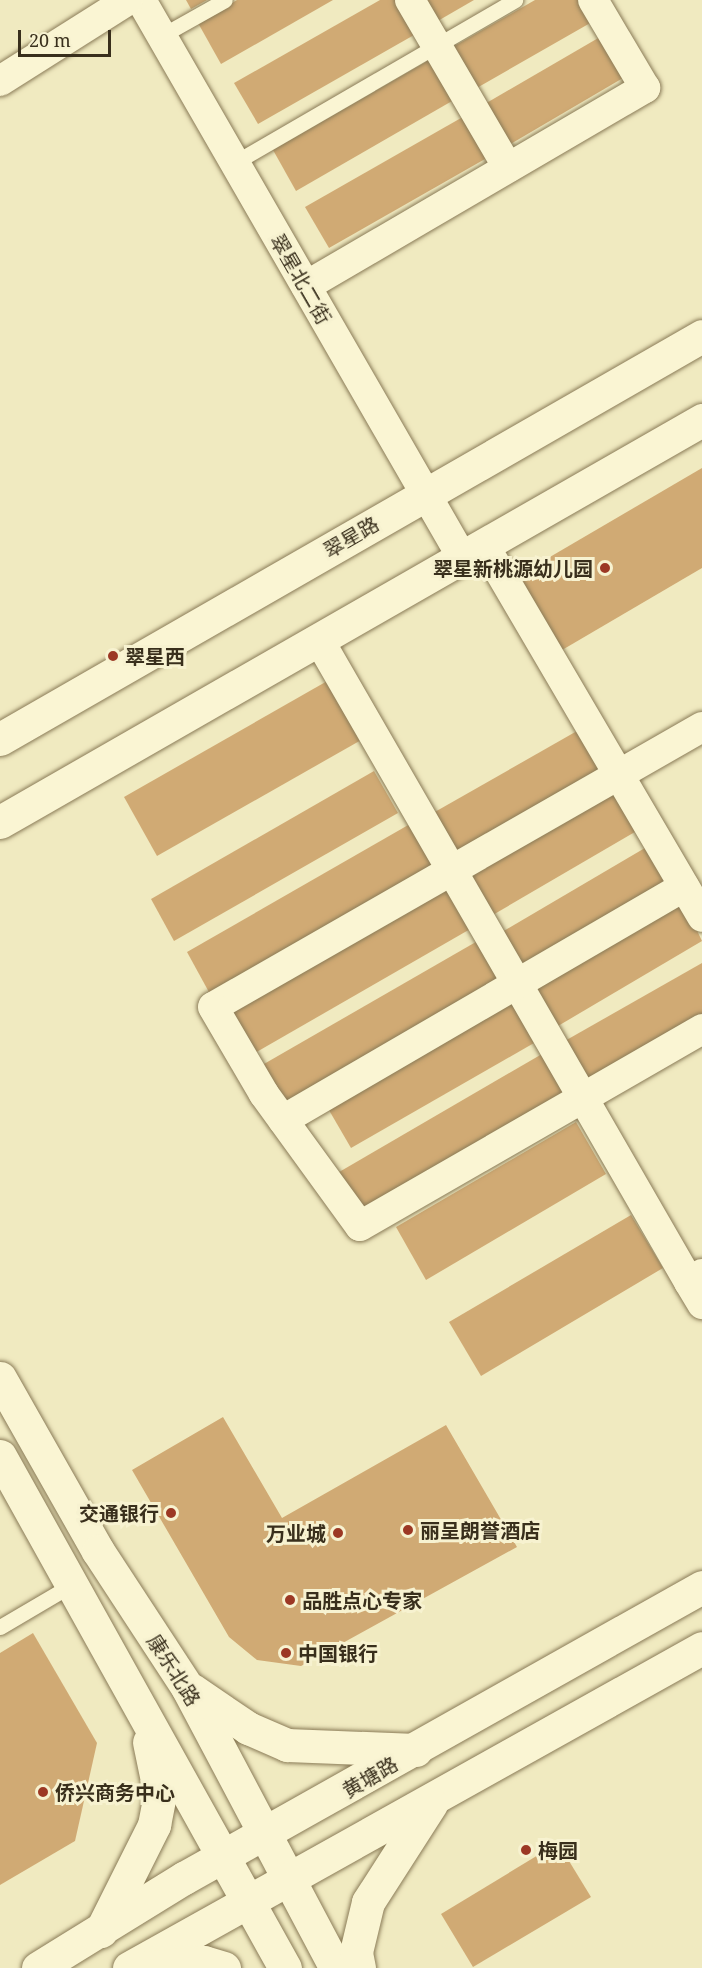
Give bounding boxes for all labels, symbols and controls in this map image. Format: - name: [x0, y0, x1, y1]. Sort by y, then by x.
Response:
- scale bar: [21, 18, 114, 56]
- text: 20 m: [29, 28, 71, 52]
- street label: 翠星北二街: [266, 230, 336, 328]
- street label: 翠星路: [319, 512, 383, 562]
- place label: 翠星新桃源幼儿园: [433, 556, 593, 580]
- marker: 翠星新桃源幼儿园: [598, 561, 612, 575]
- place label: 翠星西: [125, 644, 185, 668]
- marker: 翠星西: [106, 649, 120, 663]
- place label: 交通银行: [79, 1501, 159, 1525]
- marker: 交通银行: [164, 1506, 178, 1520]
- place label: 丽呈朗誉酒店: [420, 1518, 540, 1542]
- place label: 万业城: [266, 1521, 326, 1545]
- marker: 丽呈朗誉酒店: [401, 1523, 415, 1537]
- marker: 万业城: [331, 1526, 345, 1540]
- place label: 品胜点心专家: [302, 1588, 422, 1612]
- marker: 品胜点心专家: [283, 1593, 297, 1607]
- street label: 康乐北路: [143, 1630, 205, 1710]
- place label: 中国银行: [298, 1641, 378, 1665]
- marker: 中国银行: [279, 1646, 293, 1660]
- street label: 黄塘路: [338, 1752, 402, 1802]
- place label: 侨兴商务中心: [55, 1780, 175, 1804]
- marker: 侨兴商务中心: [36, 1785, 50, 1799]
- place label: 梅园: [538, 1838, 578, 1862]
- marker: 梅园: [519, 1843, 533, 1857]

